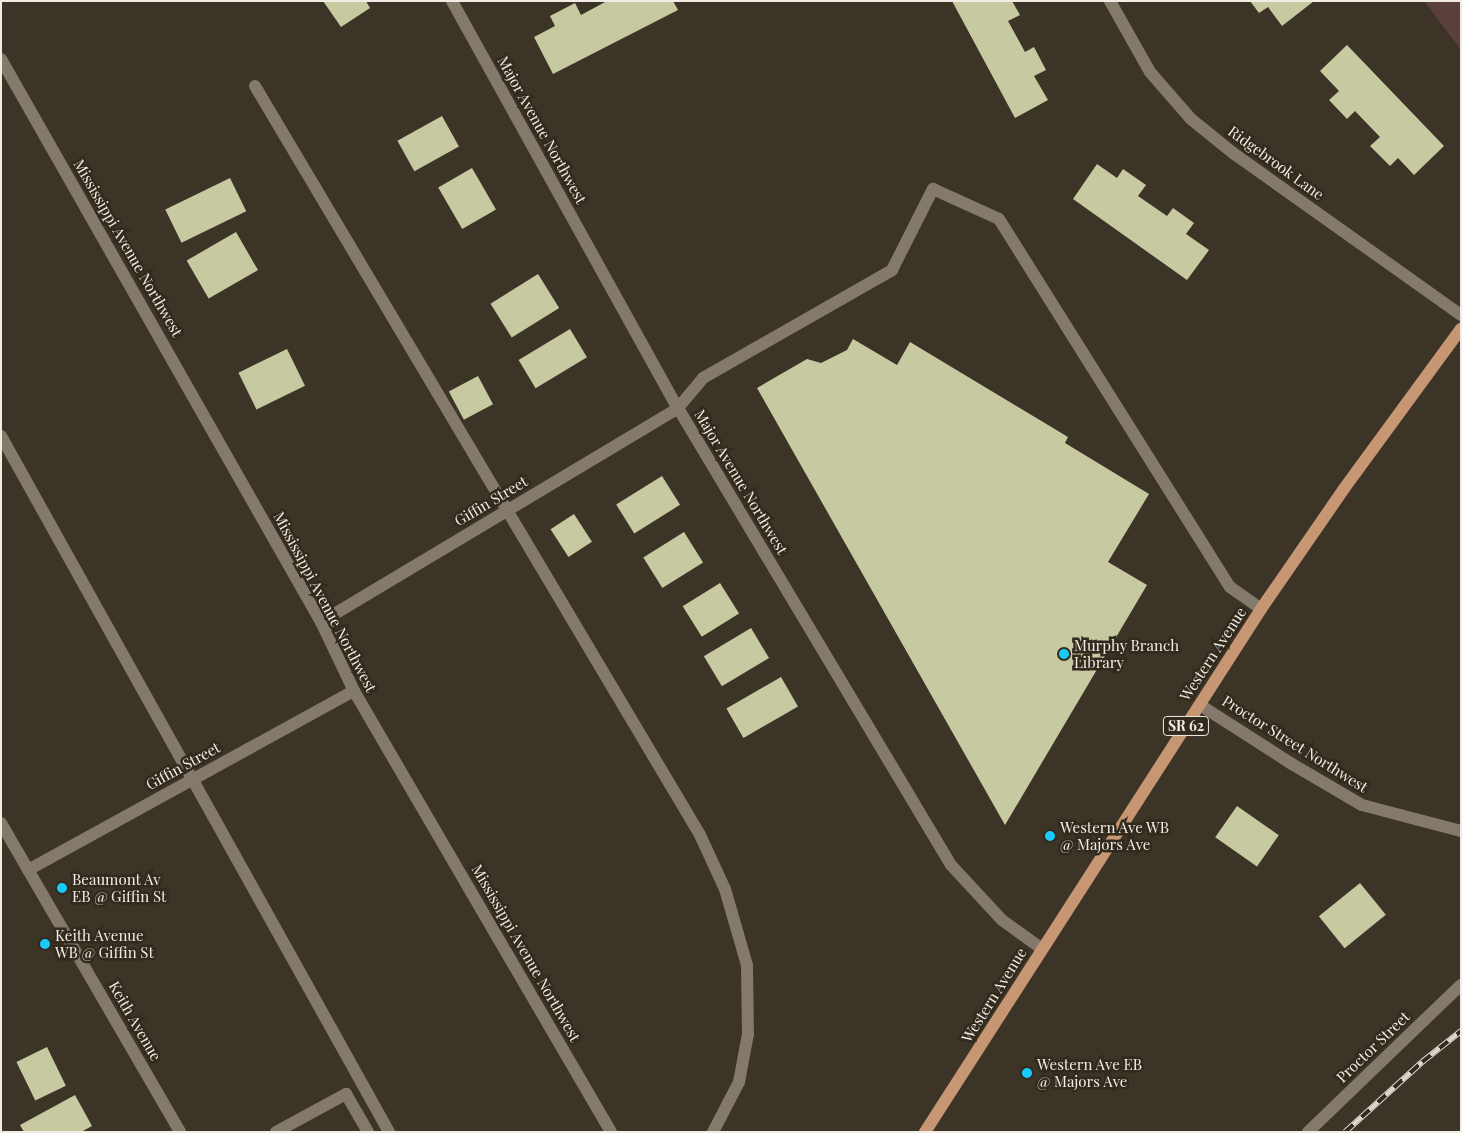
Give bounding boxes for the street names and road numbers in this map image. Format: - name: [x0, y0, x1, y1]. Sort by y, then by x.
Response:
- street label: Major Avenue Northwest: [494, 53, 590, 207]
- street label: Ridgebrook Lane: [1225, 122, 1327, 204]
- street label: Mississippi Avenue Northwest: [70, 156, 186, 340]
- street label: Major Avenue Northwest: [690, 406, 792, 558]
- street label: Giffin Street: [451, 472, 531, 530]
- street label: Mississippi Avenue Northwest: [270, 509, 380, 695]
- street label: Western Avenue: [1176, 604, 1250, 704]
- street label: Proctor Street Northwest: [1219, 692, 1371, 796]
- road number: SR 62: [1162, 714, 1210, 738]
- street label: Giffin Street: [143, 738, 223, 794]
- street label: Mississippi Avenue Northwest: [468, 861, 584, 1045]
- street label: Western Avenue: [958, 944, 1030, 1046]
- street label: Keith Avenue: [105, 978, 165, 1064]
- street label: Proctor Street: [1333, 1008, 1413, 1086]

